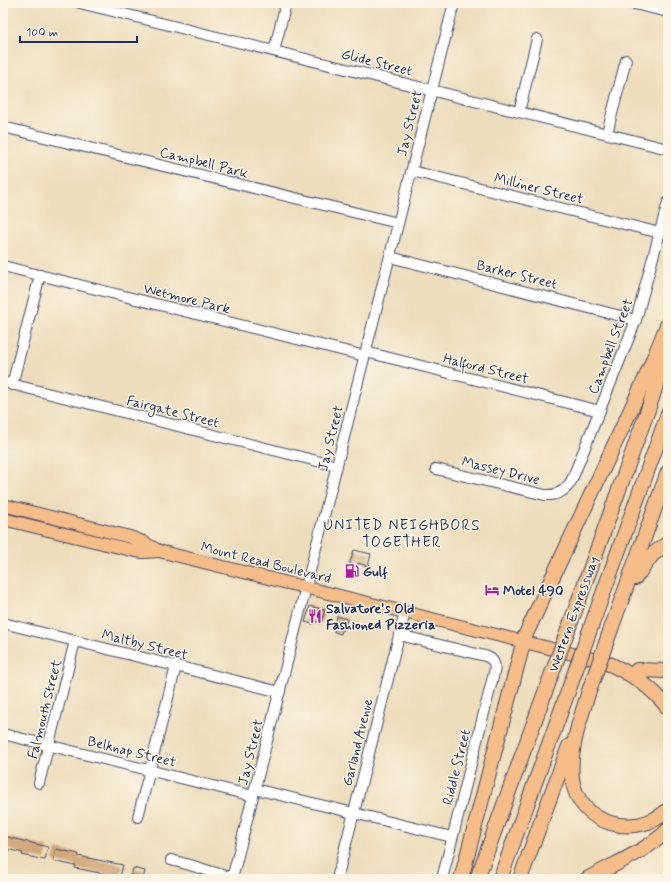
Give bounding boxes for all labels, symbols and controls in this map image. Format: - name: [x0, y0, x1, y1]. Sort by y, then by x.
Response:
- scale bar: [20, 18, 137, 44]
- text: 100 m: [26, 25, 58, 41]
- street label: Glide Street: [340, 46, 414, 80]
- street label: Jay Street: [393, 88, 427, 158]
- street label: Campbell Park: [158, 143, 250, 183]
- street label: Milliner Street: [492, 169, 586, 209]
- street label: Barker Street: [475, 256, 559, 294]
- street label: Wetmore Park: [142, 280, 232, 318]
- street label: Campbell Street: [584, 296, 638, 397]
- street label: Halford Street: [441, 350, 531, 390]
- street label: Fairgate Street: [124, 392, 221, 433]
- street label: Jay Street: [314, 403, 348, 473]
- street label: Massey Drive: [460, 453, 542, 489]
- district label: UNITED NEIGHBORS TOGETHER: [323, 516, 481, 553]
- street label: Mount Read Boulevard: [199, 538, 333, 588]
- street label: Western Expressway: [545, 554, 603, 675]
- fuel station icon: Gulf: [344, 563, 360, 579]
- place label: Gulf: [363, 563, 388, 581]
- hotel icon: Motel 490: [484, 582, 500, 598]
- place label: Motel 490: [503, 582, 563, 600]
- place label: Salvatore's Old Fashioned Pizzeria: [326, 600, 436, 634]
- restaurant icon: Salvatore's Old Fashioned Pizzeria: [307, 608, 323, 624]
- street label: Maltby Street: [100, 626, 190, 664]
- street label: Falmouth Street: [24, 657, 66, 761]
- street label: Garland Avenue: [338, 696, 378, 788]
- street label: Jay Street: [234, 717, 268, 787]
- street label: Riddle Street: [439, 728, 475, 807]
- street label: Belknap Street: [86, 732, 178, 772]

